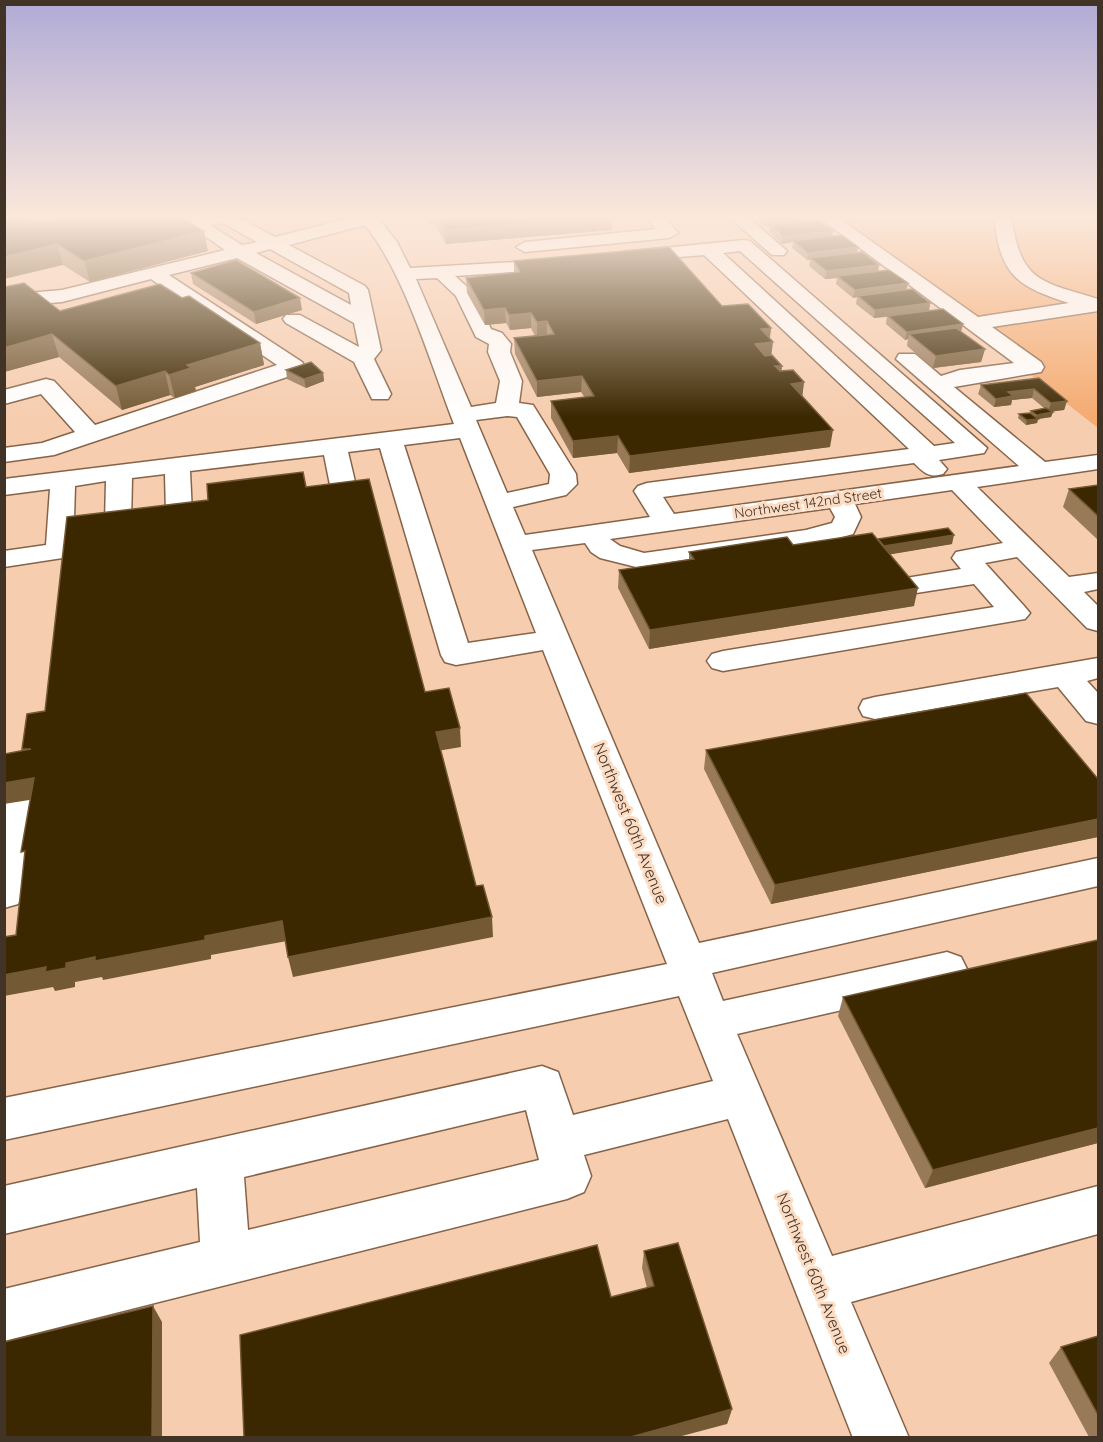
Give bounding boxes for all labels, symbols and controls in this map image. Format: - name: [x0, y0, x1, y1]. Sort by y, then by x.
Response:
- street label: Northwest 142nd Street: [733, 484, 883, 522]
- street label: Northwest 60th Avenue: [589, 739, 673, 907]
- street label: Northwest 60th Avenue: [772, 1189, 856, 1357]

